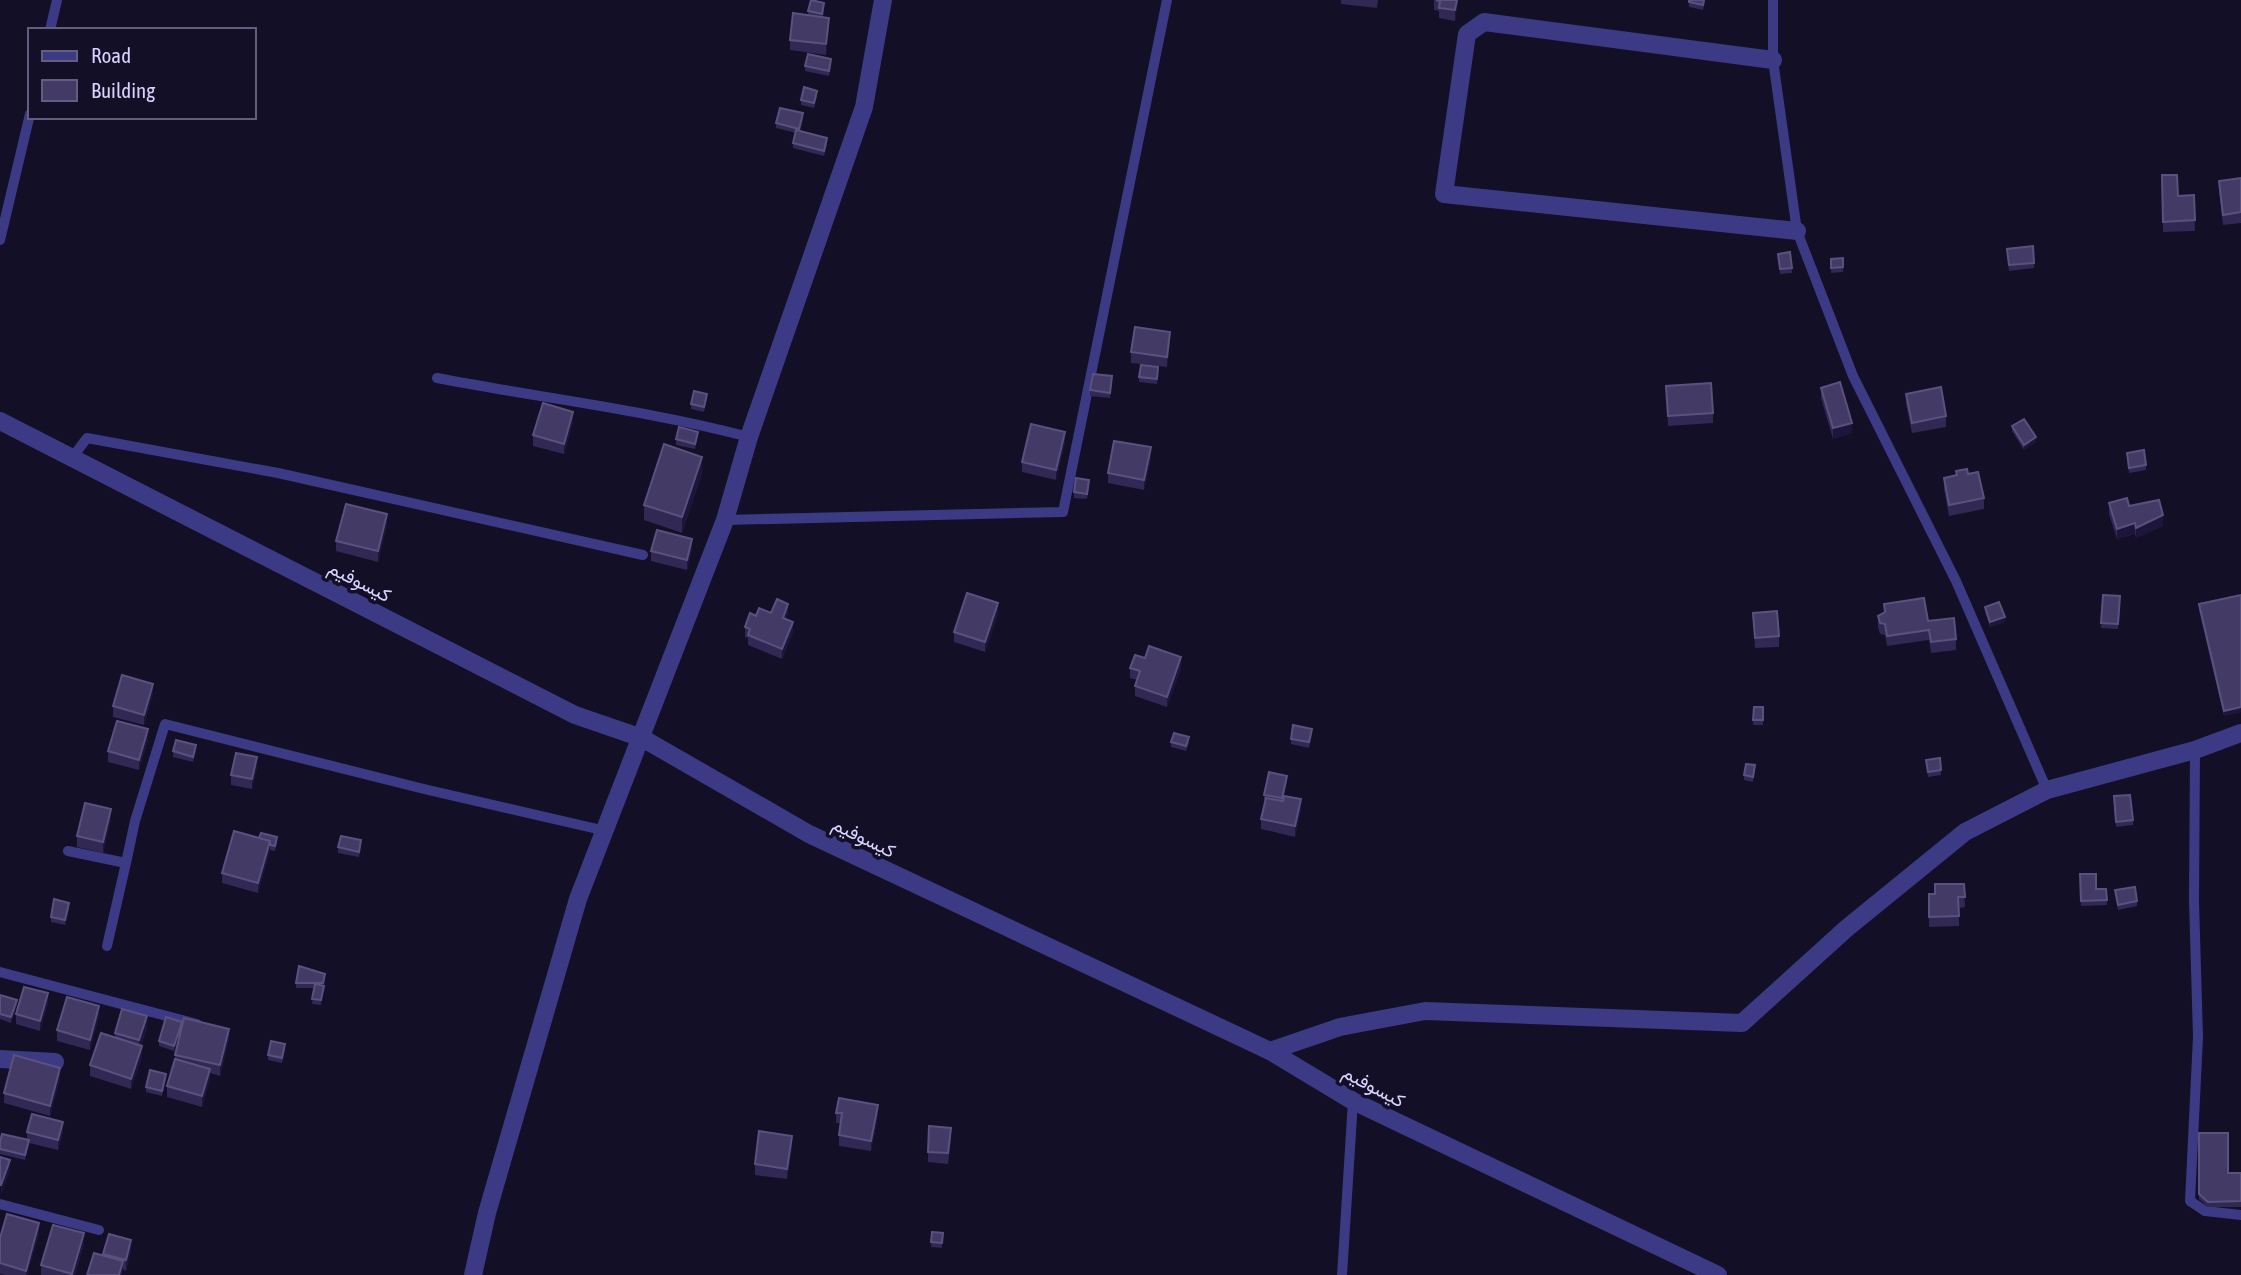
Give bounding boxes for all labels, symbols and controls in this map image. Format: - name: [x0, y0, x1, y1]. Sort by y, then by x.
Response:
- legend: [28, 28, 256, 119]
- text: Road: [91, 43, 131, 67]
- text: Building: [91, 78, 155, 102]
- street label: كيسوفيم: [324, 556, 395, 608]
- street label: كيسوفيم: [828, 812, 899, 863]
- street label: كيسوفيم: [1338, 1060, 1409, 1113]

